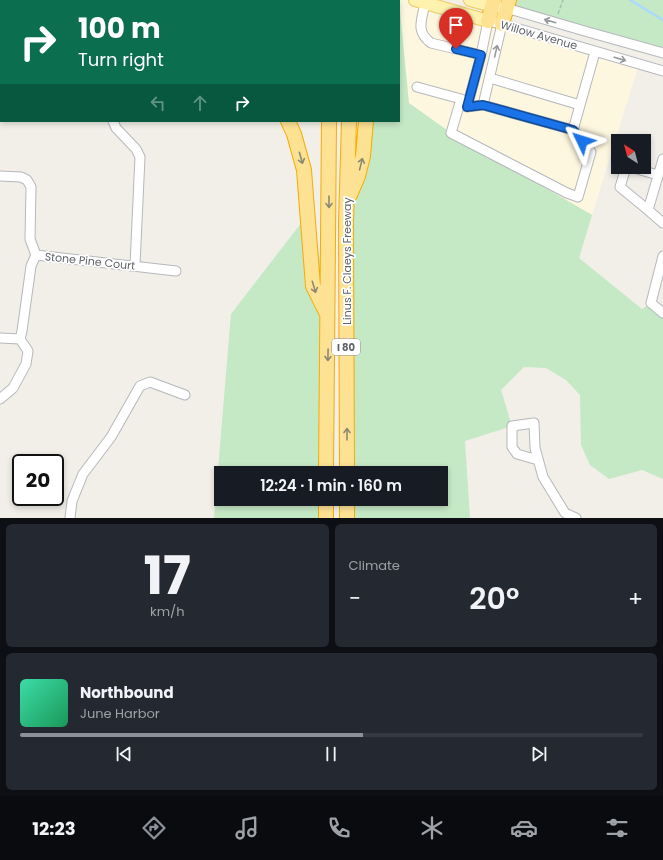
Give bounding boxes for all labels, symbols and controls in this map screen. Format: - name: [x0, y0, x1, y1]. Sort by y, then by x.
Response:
- pin: [439, 8, 473, 49]
- text: 100 m: [78, 9, 161, 48]
- icon: arrive: [445, 14, 467, 36]
- icon: right: [12, 16, 64, 68]
- street label: Willow Avenue: [499, 16, 579, 54]
- one-way arrow: [544, 17, 557, 24]
- one-way arrow: [493, 45, 501, 58]
- text: Turn right: [78, 47, 164, 72]
- one-way arrow: [613, 55, 626, 63]
- icon: left: [147, 92, 169, 114]
- icon: ahead: [189, 92, 211, 114]
- icon: right: [231, 92, 253, 114]
- position arrow: [561, 120, 603, 162]
- north arrow: [611, 134, 651, 174]
- map controls: [611, 134, 651, 174]
- one-way arrow: [298, 151, 305, 164]
- one-way arrow: [357, 158, 365, 171]
- one-way arrow: [325, 195, 333, 208]
- street label: Linus F. Claeys Freeway: [339, 197, 355, 325]
- street label: Stone Pine Court: [44, 248, 136, 274]
- one-way arrow: [311, 280, 318, 293]
- road number: I 80: [332, 339, 360, 355]
- one-way arrow: [324, 348, 332, 361]
- one-way arrow: [343, 428, 351, 441]
- speed limit sign: 20: [12, 454, 64, 506]
- text: 12:24 · 1 min · 160 m: [260, 475, 402, 496]
- text: 17: [144, 539, 191, 612]
- text: Climate: [349, 556, 400, 575]
- text: 20°: [469, 577, 519, 620]
- text: −: [349, 583, 361, 614]
- text: +: [628, 583, 643, 614]
- text: km/h: [150, 602, 185, 621]
- text: Northbound: [80, 682, 174, 703]
- text: June Harbor: [80, 704, 160, 723]
- icon: previous: [113, 743, 135, 765]
- icon: pause: [320, 743, 342, 765]
- icon: next: [528, 743, 550, 765]
- icon: directions: [140, 814, 168, 842]
- icon: music: [233, 814, 261, 842]
- icon: phone: [325, 814, 353, 842]
- icon: climate: [418, 814, 446, 842]
- icon: car: [510, 814, 538, 842]
- icon: filters: [603, 814, 631, 842]
- text: 12:23: [32, 816, 76, 841]

